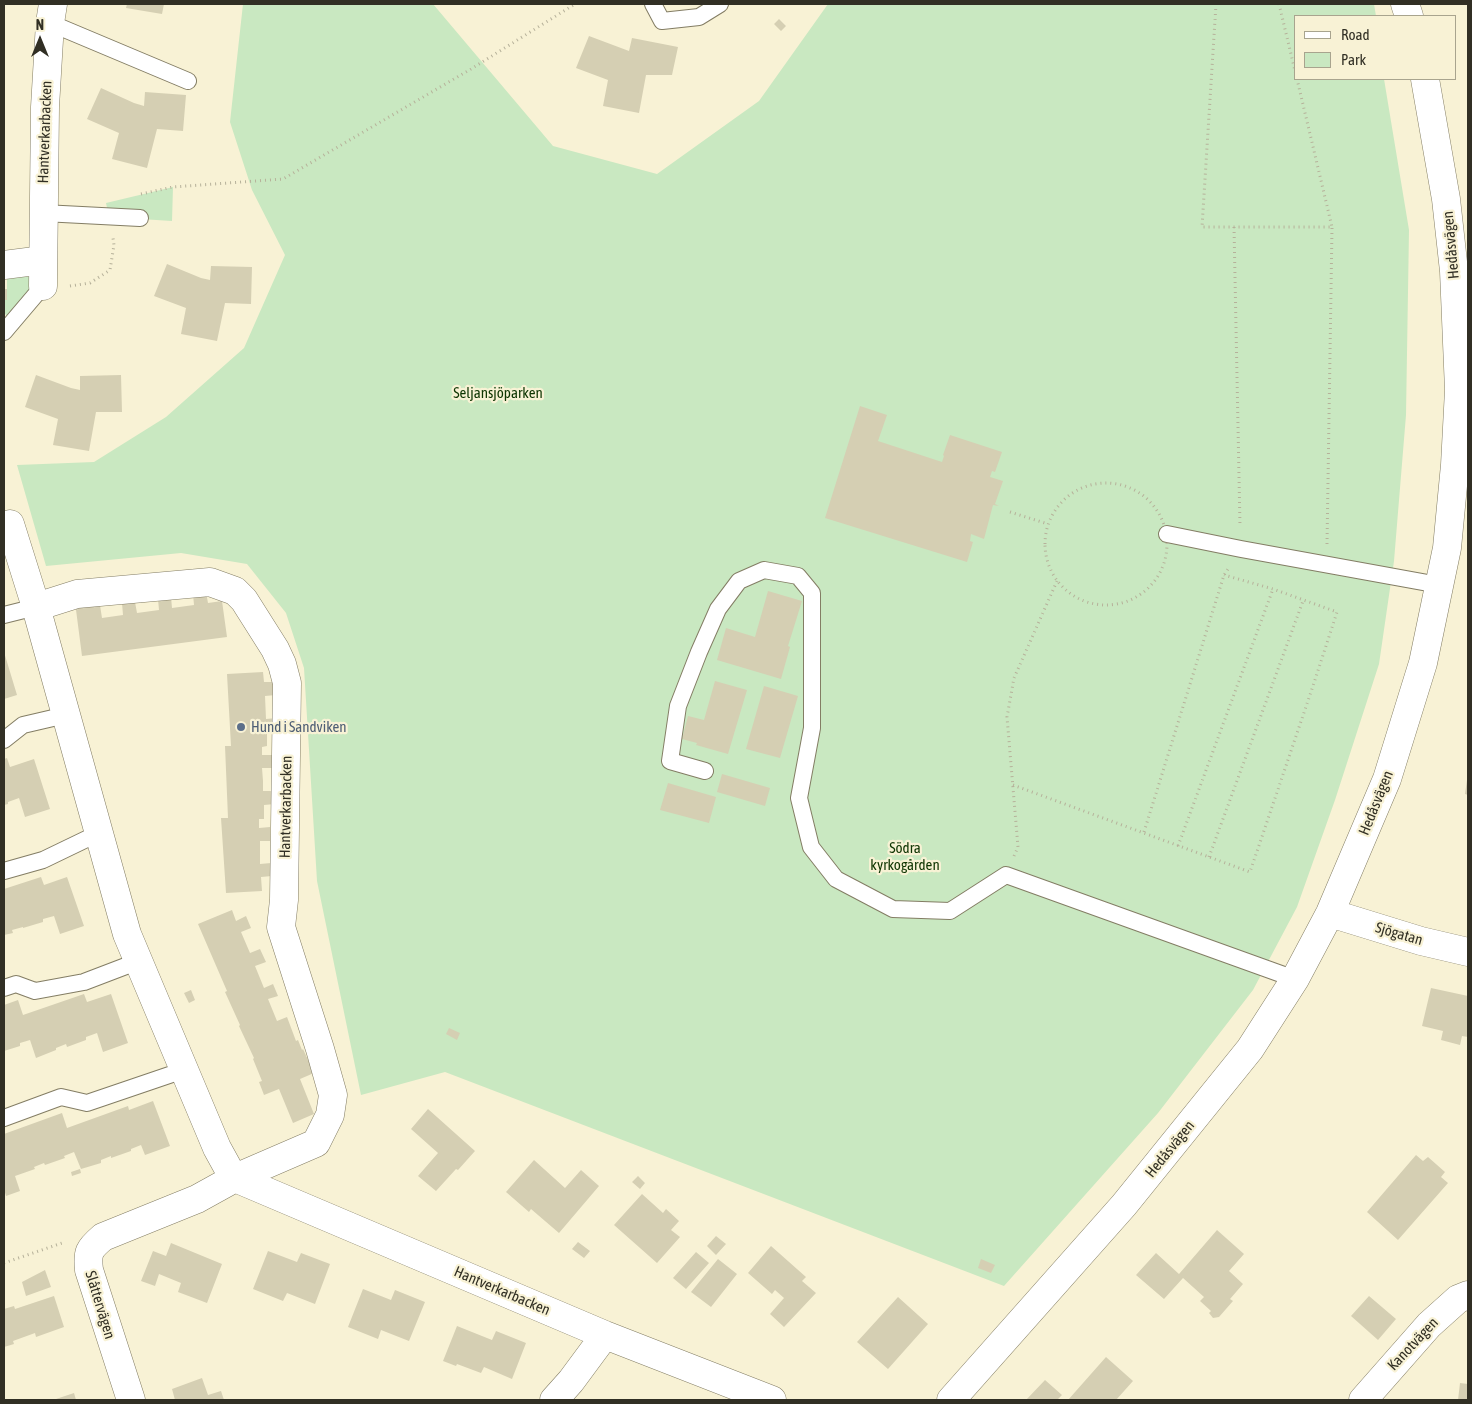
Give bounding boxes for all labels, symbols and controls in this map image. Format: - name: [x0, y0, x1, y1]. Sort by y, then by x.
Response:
- north arrow: [15, 15, 65, 65]
- legend: [1294, 15, 1457, 80]
- text: N: [36, 17, 44, 33]
- text: Road: [1341, 26, 1370, 43]
- text: Park: [1341, 51, 1366, 68]
- street label: Hantverkarbacken: [34, 80, 56, 184]
- street label: Hedåsvägen: [1439, 210, 1463, 280]
- park label: Seljansjöparken: [453, 384, 543, 402]
- place label: Hund i Sandviken: [251, 718, 347, 736]
- marker: Hund i Sandviken: [235, 721, 247, 733]
- street label: Hantverkarbacken: [276, 756, 296, 858]
- street label: Hedåsvägen: [1355, 768, 1397, 838]
- park label: Södra kyrkogården: [870, 839, 940, 874]
- street label: Sjögatan: [1373, 919, 1425, 949]
- street label: Hedåsvägen: [1142, 1117, 1198, 1181]
- street label: Hantverkarbacken: [451, 1263, 553, 1319]
- street label: Slåttervägen: [81, 1269, 119, 1341]
- street label: Kanotvägen: [1384, 1314, 1442, 1374]

